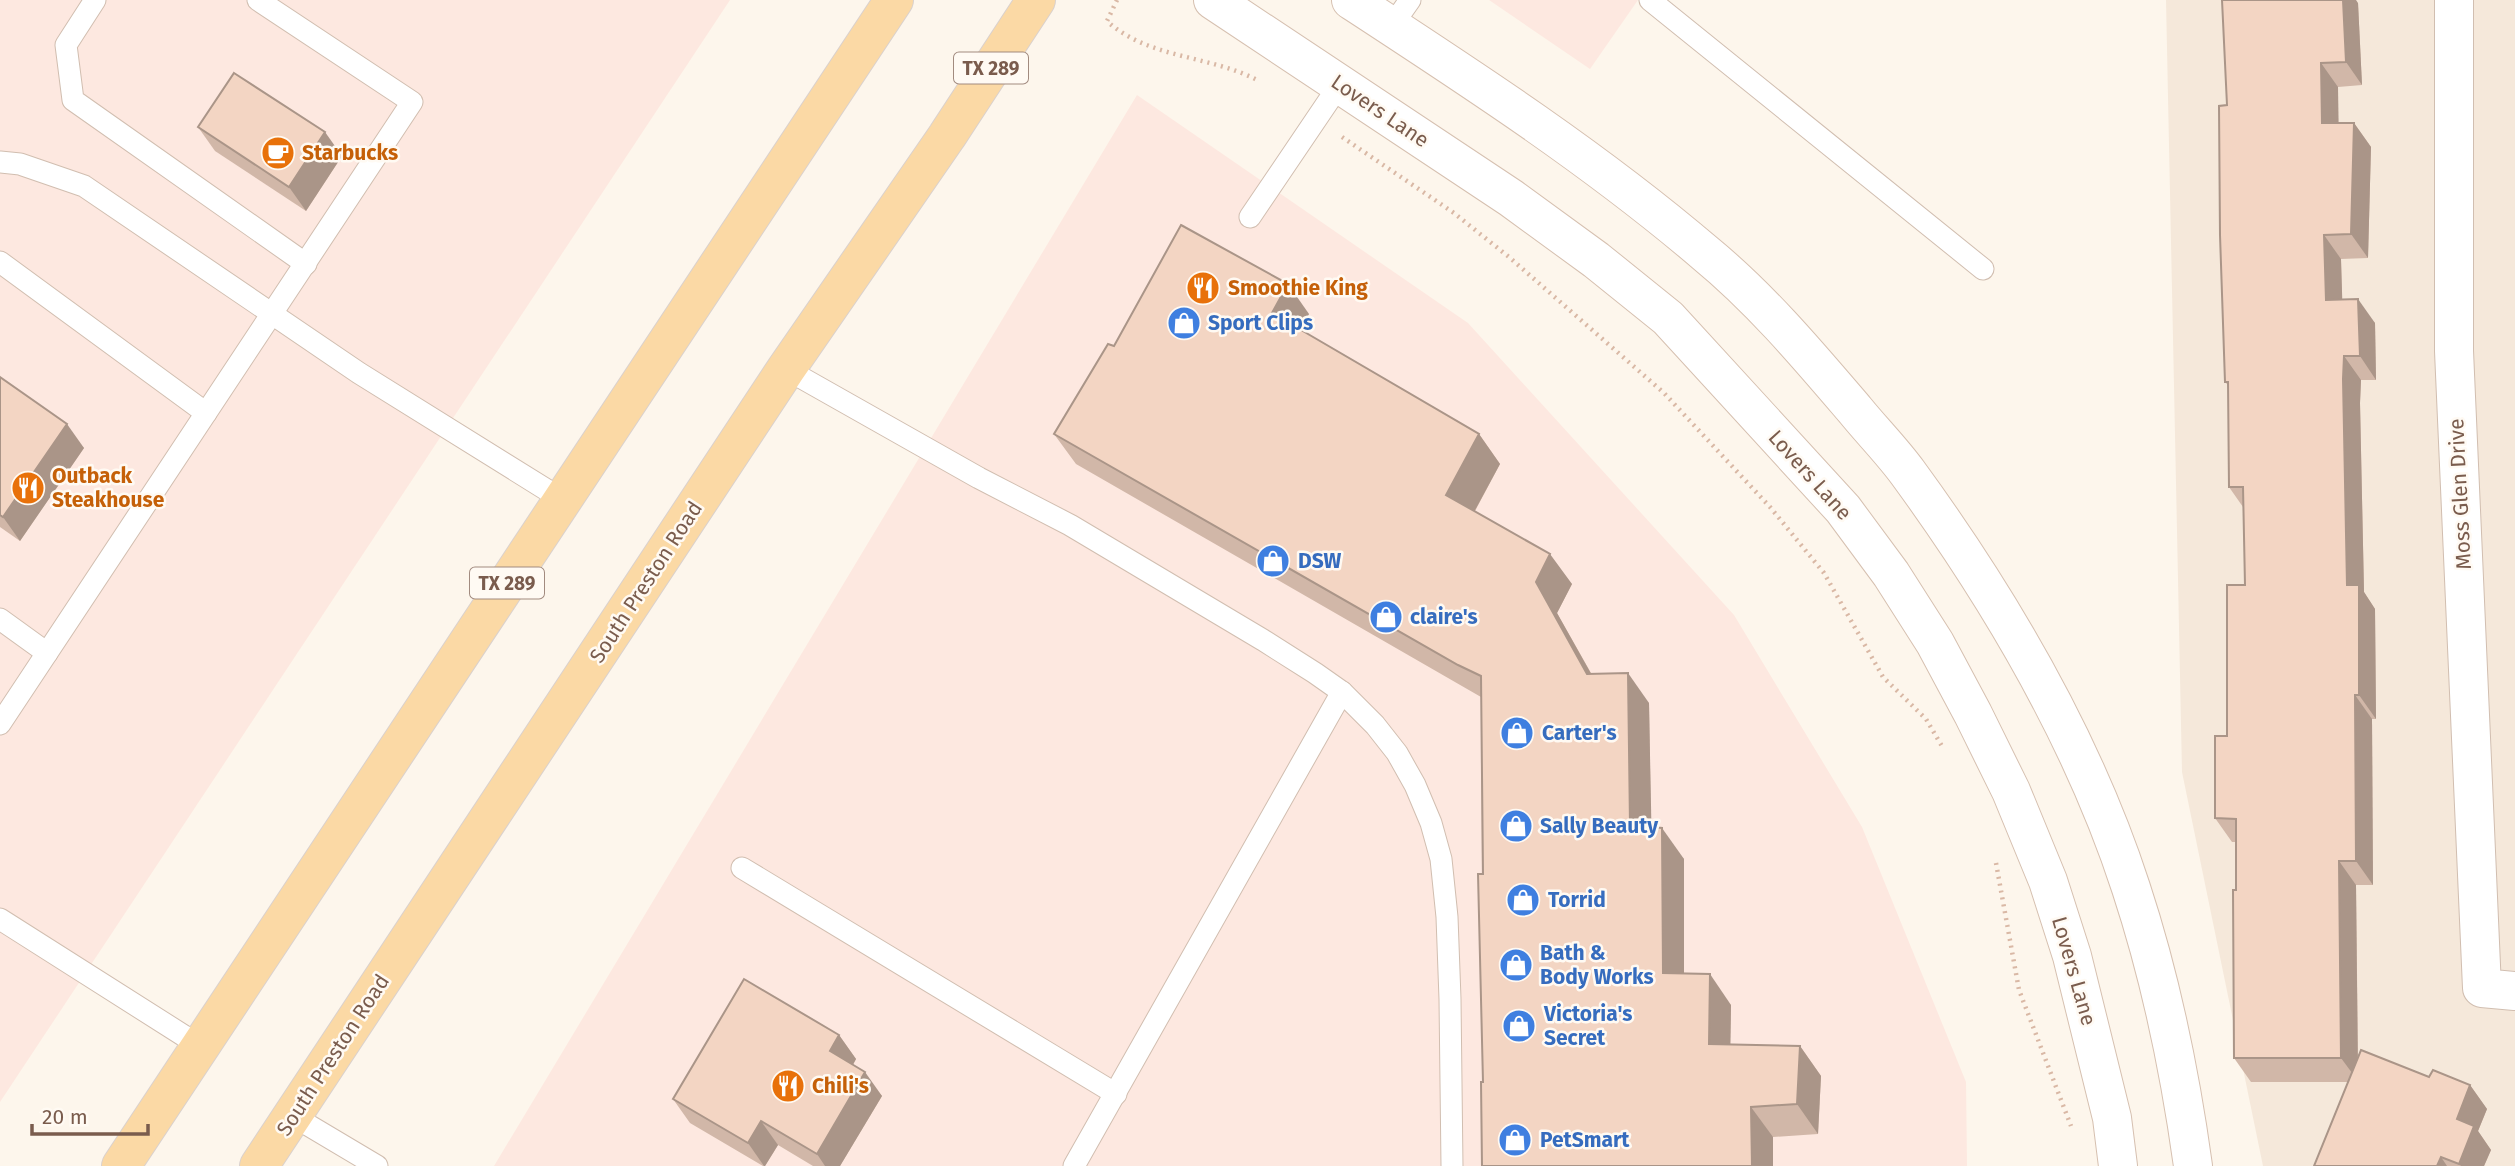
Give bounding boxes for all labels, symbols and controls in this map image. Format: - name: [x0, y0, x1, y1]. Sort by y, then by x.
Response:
- road number: TX 289: [954, 52, 1028, 83]
- street label: Lovers Lane: [1326, 69, 1434, 153]
- cafe icon: Starbucks: [259, 134, 297, 172]
- place label: Starbucks: [302, 140, 398, 166]
- restaurant icon: Smoothie King: [1184, 269, 1222, 307]
- place label: Smoothie King: [1228, 275, 1368, 301]
- shop icon: Sport Clips: [1165, 304, 1203, 342]
- place label: Sport Clips: [1208, 310, 1313, 336]
- street label: Moss Glen Drive: [2443, 418, 2477, 570]
- street label: Lovers Lane: [1763, 425, 1857, 525]
- place label: Outback Steakhouse: [52, 463, 165, 513]
- restaurant icon: Outback Steakhouse: [9, 469, 47, 507]
- street label: South Preston Road: [584, 496, 708, 668]
- shop icon: DSW: [1254, 542, 1292, 580]
- place label: DSW: [1298, 548, 1341, 574]
- road number: TX 289: [470, 568, 544, 598]
- shop icon: claire's: [1367, 598, 1405, 636]
- place label: claire's: [1410, 604, 1478, 630]
- shop icon: Carter's: [1498, 714, 1536, 752]
- place label: Carter's: [1542, 720, 1617, 746]
- shop icon: Sally Beauty: [1497, 807, 1535, 845]
- place label: Sally Beauty: [1540, 813, 1658, 839]
- shop icon: Torrid: [1504, 881, 1542, 919]
- place label: Torrid: [1548, 887, 1606, 913]
- street label: Lovers Lane: [2046, 913, 2102, 1029]
- place label: Bath & Body Works: [1540, 940, 1654, 990]
- shop icon: Bath & Body Works: [1497, 946, 1535, 984]
- street label: South Preston Road: [271, 969, 395, 1141]
- place label: Victoria's Secret: [1543, 1001, 1633, 1051]
- shop icon: Victoria's Secret: [1500, 1007, 1538, 1045]
- restaurant icon: Chili's: [769, 1067, 807, 1105]
- place label: Chili's: [812, 1073, 869, 1099]
- scale bar: [32, 1092, 147, 1136]
- text: 20 m: [42, 1104, 88, 1130]
- shop icon: PetSmart: [1496, 1121, 1534, 1159]
- place label: PetSmart: [1540, 1127, 1630, 1153]

